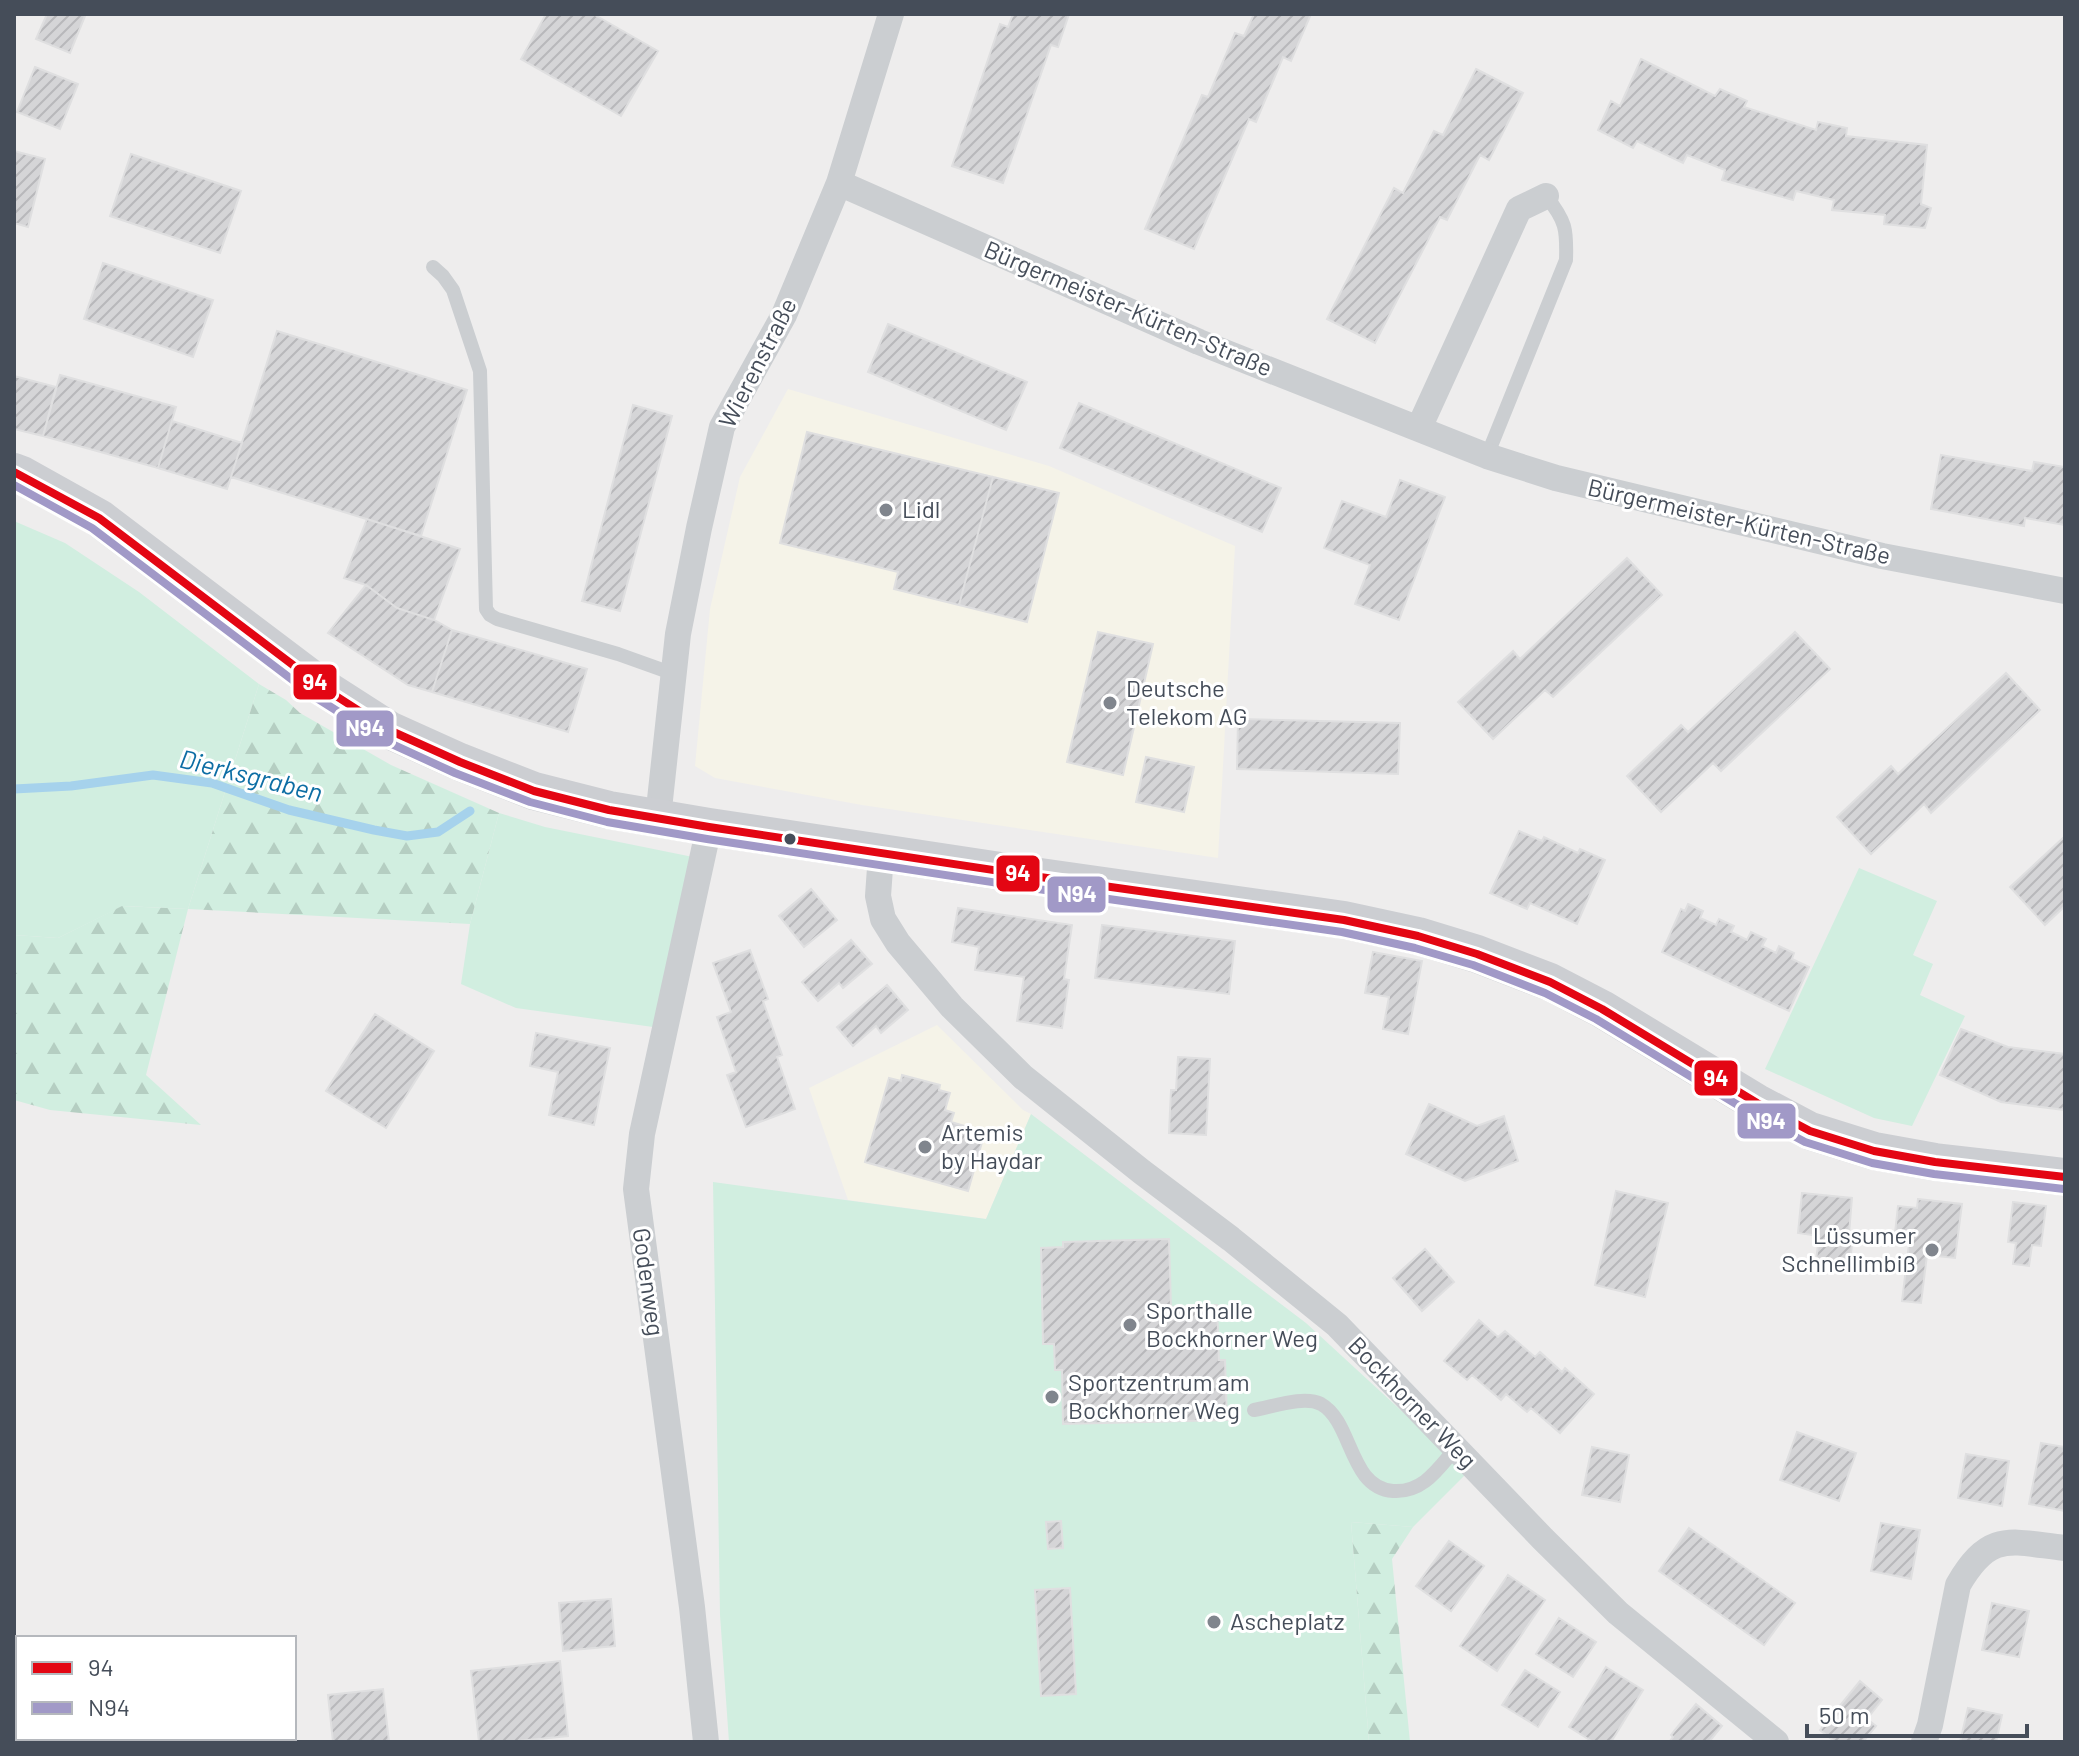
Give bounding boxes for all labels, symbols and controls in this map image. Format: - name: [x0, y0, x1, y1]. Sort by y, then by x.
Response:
- street label: Bürgermeister-Kürten-Straße: [980, 234, 1277, 381]
- street label: Wierenstraße: [712, 293, 802, 432]
- street label: Bürgermeister-Kürten-Straße: [1585, 472, 1894, 570]
- place label: Lidl: [902, 494, 940, 523]
- marker: Lidl: [877, 501, 895, 519]
- line badge: 94: [292, 663, 338, 701]
- text: 94: [303, 668, 328, 694]
- place label: Deutsche Telekom AG: [1126, 673, 1247, 730]
- marker: Deutsche Telekom AG: [1101, 694, 1119, 712]
- line badge: N94: [335, 709, 395, 748]
- text: N94: [345, 714, 385, 740]
- water label: Dierksgraben: [177, 742, 326, 807]
- unlabelled marker: [782, 831, 798, 847]
- line badge: 94: [995, 854, 1041, 893]
- text: 94: [1006, 859, 1031, 885]
- line badge: N94: [1046, 875, 1107, 914]
- text: N94: [1057, 880, 1097, 906]
- line badge: 94: [1693, 1059, 1739, 1097]
- text: 94: [1704, 1064, 1729, 1090]
- line badge: N94: [1736, 1102, 1797, 1140]
- text: N94: [1746, 1107, 1786, 1133]
- place label: Artemis by Haydar: [941, 1117, 1043, 1174]
- marker: Artemis by Haydar: [916, 1138, 934, 1156]
- place label: Lüssumer Schnellimbiß: [1781, 1220, 1916, 1277]
- street label: Godenweg: [628, 1226, 671, 1338]
- marker: Lüssumer Schnellimbiß: [1923, 1241, 1941, 1259]
- place label: Sporthalle Bockhorner Weg: [1146, 1295, 1318, 1352]
- marker: Sporthalle Bockhorner Weg: [1121, 1316, 1139, 1334]
- street label: Bockhorner Weg: [1343, 1330, 1483, 1474]
- place label: Sportzentrum am Bockhorner Weg: [1068, 1367, 1250, 1424]
- marker: Sportzentrum am Bockhorner Weg: [1043, 1388, 1061, 1406]
- place label: Ascheplatz: [1230, 1606, 1345, 1635]
- marker: Ascheplatz: [1205, 1613, 1223, 1631]
- legend: [16, 1636, 296, 1740]
- text: 94: [88, 1652, 114, 1681]
- scale bar: [1807, 1688, 2027, 1738]
- text: N94: [88, 1692, 130, 1721]
- text: 50 m: [1819, 1700, 1870, 1729]

